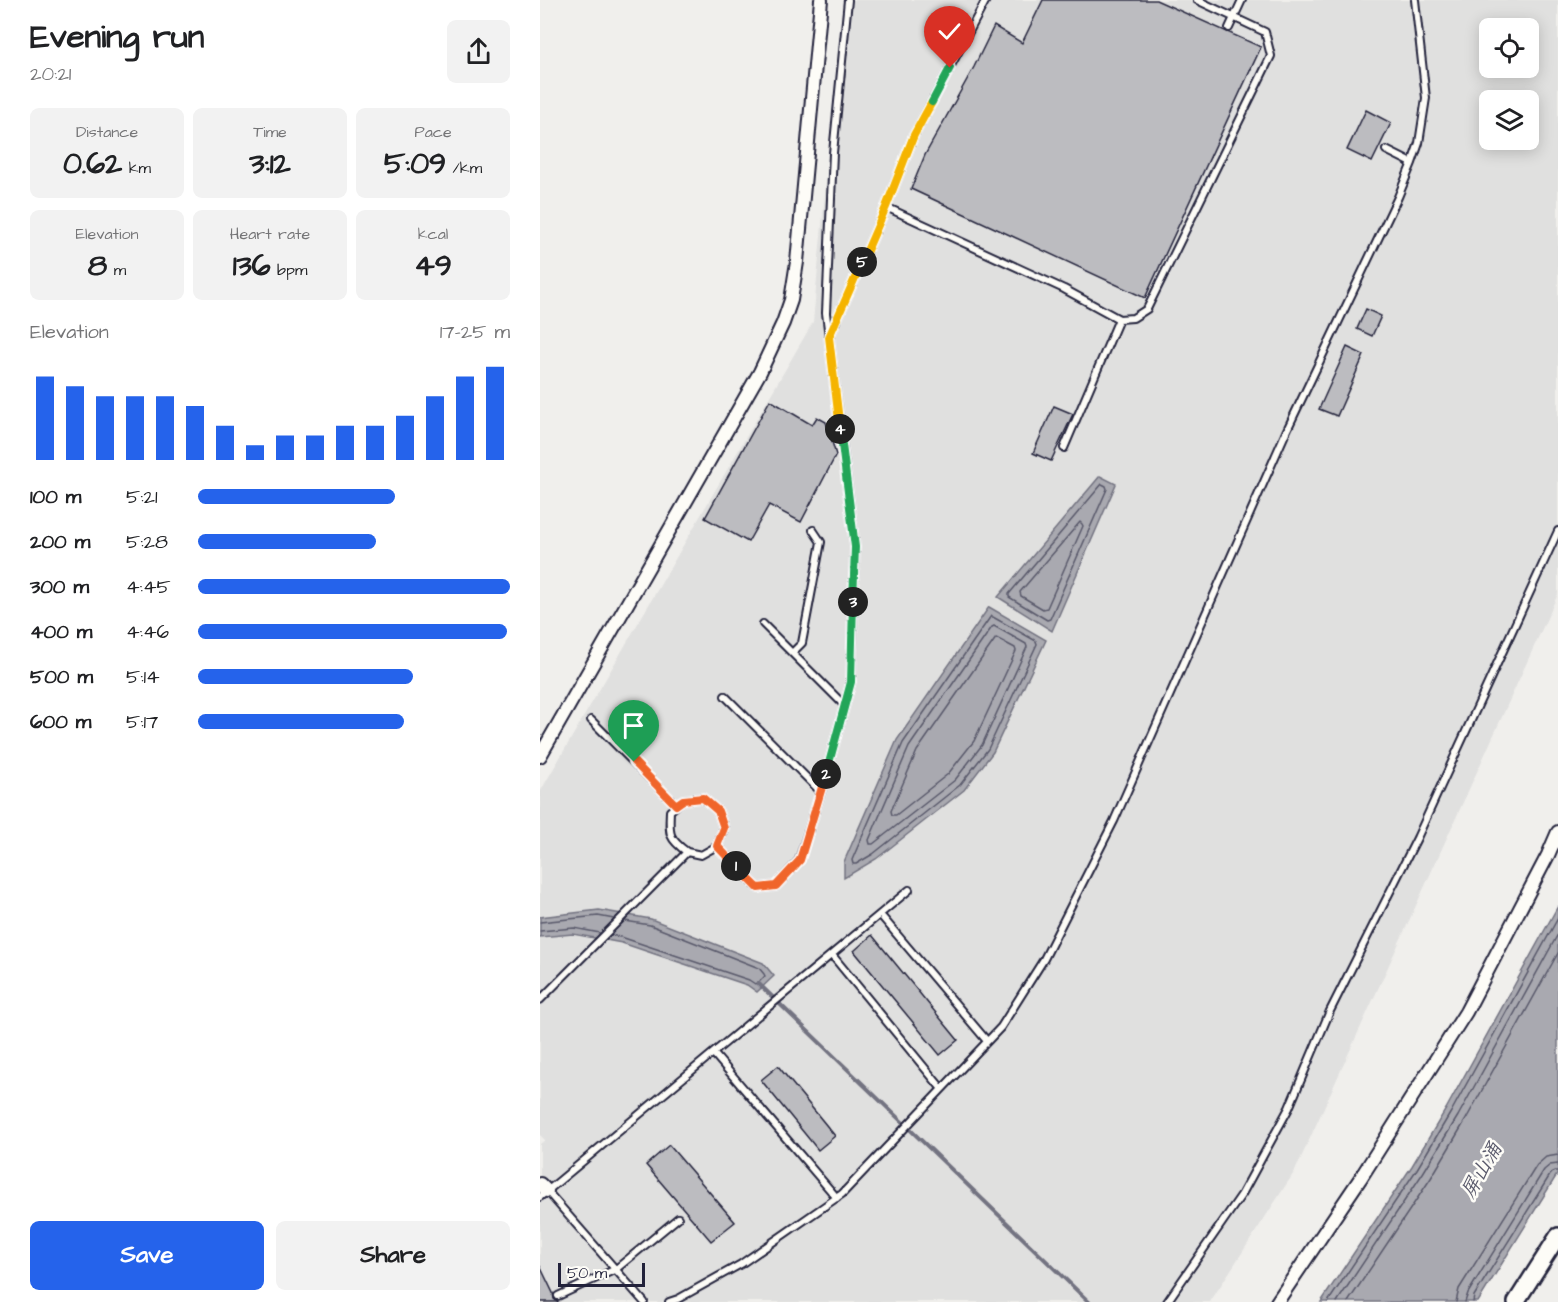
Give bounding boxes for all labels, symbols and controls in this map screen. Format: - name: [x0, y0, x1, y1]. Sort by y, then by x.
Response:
- pin: [924, 6, 975, 68]
- text: Evening run: [30, 14, 204, 60]
- icon: check: [933, 15, 966, 48]
- map controls: [1479, 18, 1539, 150]
- button: locate: [1479, 18, 1539, 78]
- button: share: [447, 20, 510, 83]
- text: 20:21: [30, 60, 71, 88]
- button: layers: [1479, 90, 1539, 150]
- text: Distance: [76, 121, 138, 143]
- text: Time: [253, 121, 287, 143]
- text: Pace: [414, 121, 452, 143]
- text: 0.62: [63, 143, 122, 185]
- text: 3:12: [249, 143, 291, 185]
- text: 5:09: [384, 143, 446, 185]
- text: km: [122, 157, 151, 179]
- text: /km: [446, 157, 482, 179]
- text: Elevation: [76, 223, 138, 245]
- text: Heart rate: [230, 223, 310, 245]
- text: kcal: [418, 223, 448, 245]
- text: 8: [88, 245, 107, 287]
- text: 136: [233, 245, 271, 287]
- text: 49: [414, 245, 452, 287]
- pin: 5: [847, 247, 877, 277]
- text: 5: [856, 251, 868, 273]
- text: m: [107, 259, 126, 281]
- text: bpm: [271, 259, 307, 281]
- text: Elevation: [30, 318, 109, 346]
- text: 17–25 m: [440, 318, 510, 346]
- pin: 4: [825, 414, 855, 444]
- text: 4: [835, 418, 845, 440]
- text: 100 m: [30, 483, 81, 511]
- text: 5:21: [126, 483, 158, 511]
- text: 200 m: [30, 528, 90, 556]
- text: 5:28: [126, 528, 168, 556]
- text: 300 m: [30, 573, 89, 601]
- text: 4:45: [126, 573, 171, 601]
- pin: 3: [838, 587, 868, 617]
- text: 3: [849, 591, 857, 613]
- text: 400 m: [30, 618, 92, 646]
- text: 4:46: [126, 618, 169, 646]
- text: 500 m: [30, 663, 93, 691]
- text: 5:14: [126, 663, 160, 691]
- pin: [608, 700, 659, 762]
- text: 600 m: [30, 708, 91, 736]
- text: 5:17: [126, 708, 158, 736]
- icon: arrive: [617, 709, 650, 742]
- pin: 2: [811, 759, 841, 789]
- text: 2: [821, 763, 831, 785]
- pin: 1: [721, 851, 751, 881]
- text: 1: [735, 855, 737, 877]
- water label: 屏山涌: [1455, 1137, 1509, 1203]
- button: Save: [30, 1221, 264, 1290]
- button: Share: [276, 1221, 510, 1290]
- scale bar: [558, 1260, 645, 1288]
- text: 50 m: [567, 1262, 607, 1284]

